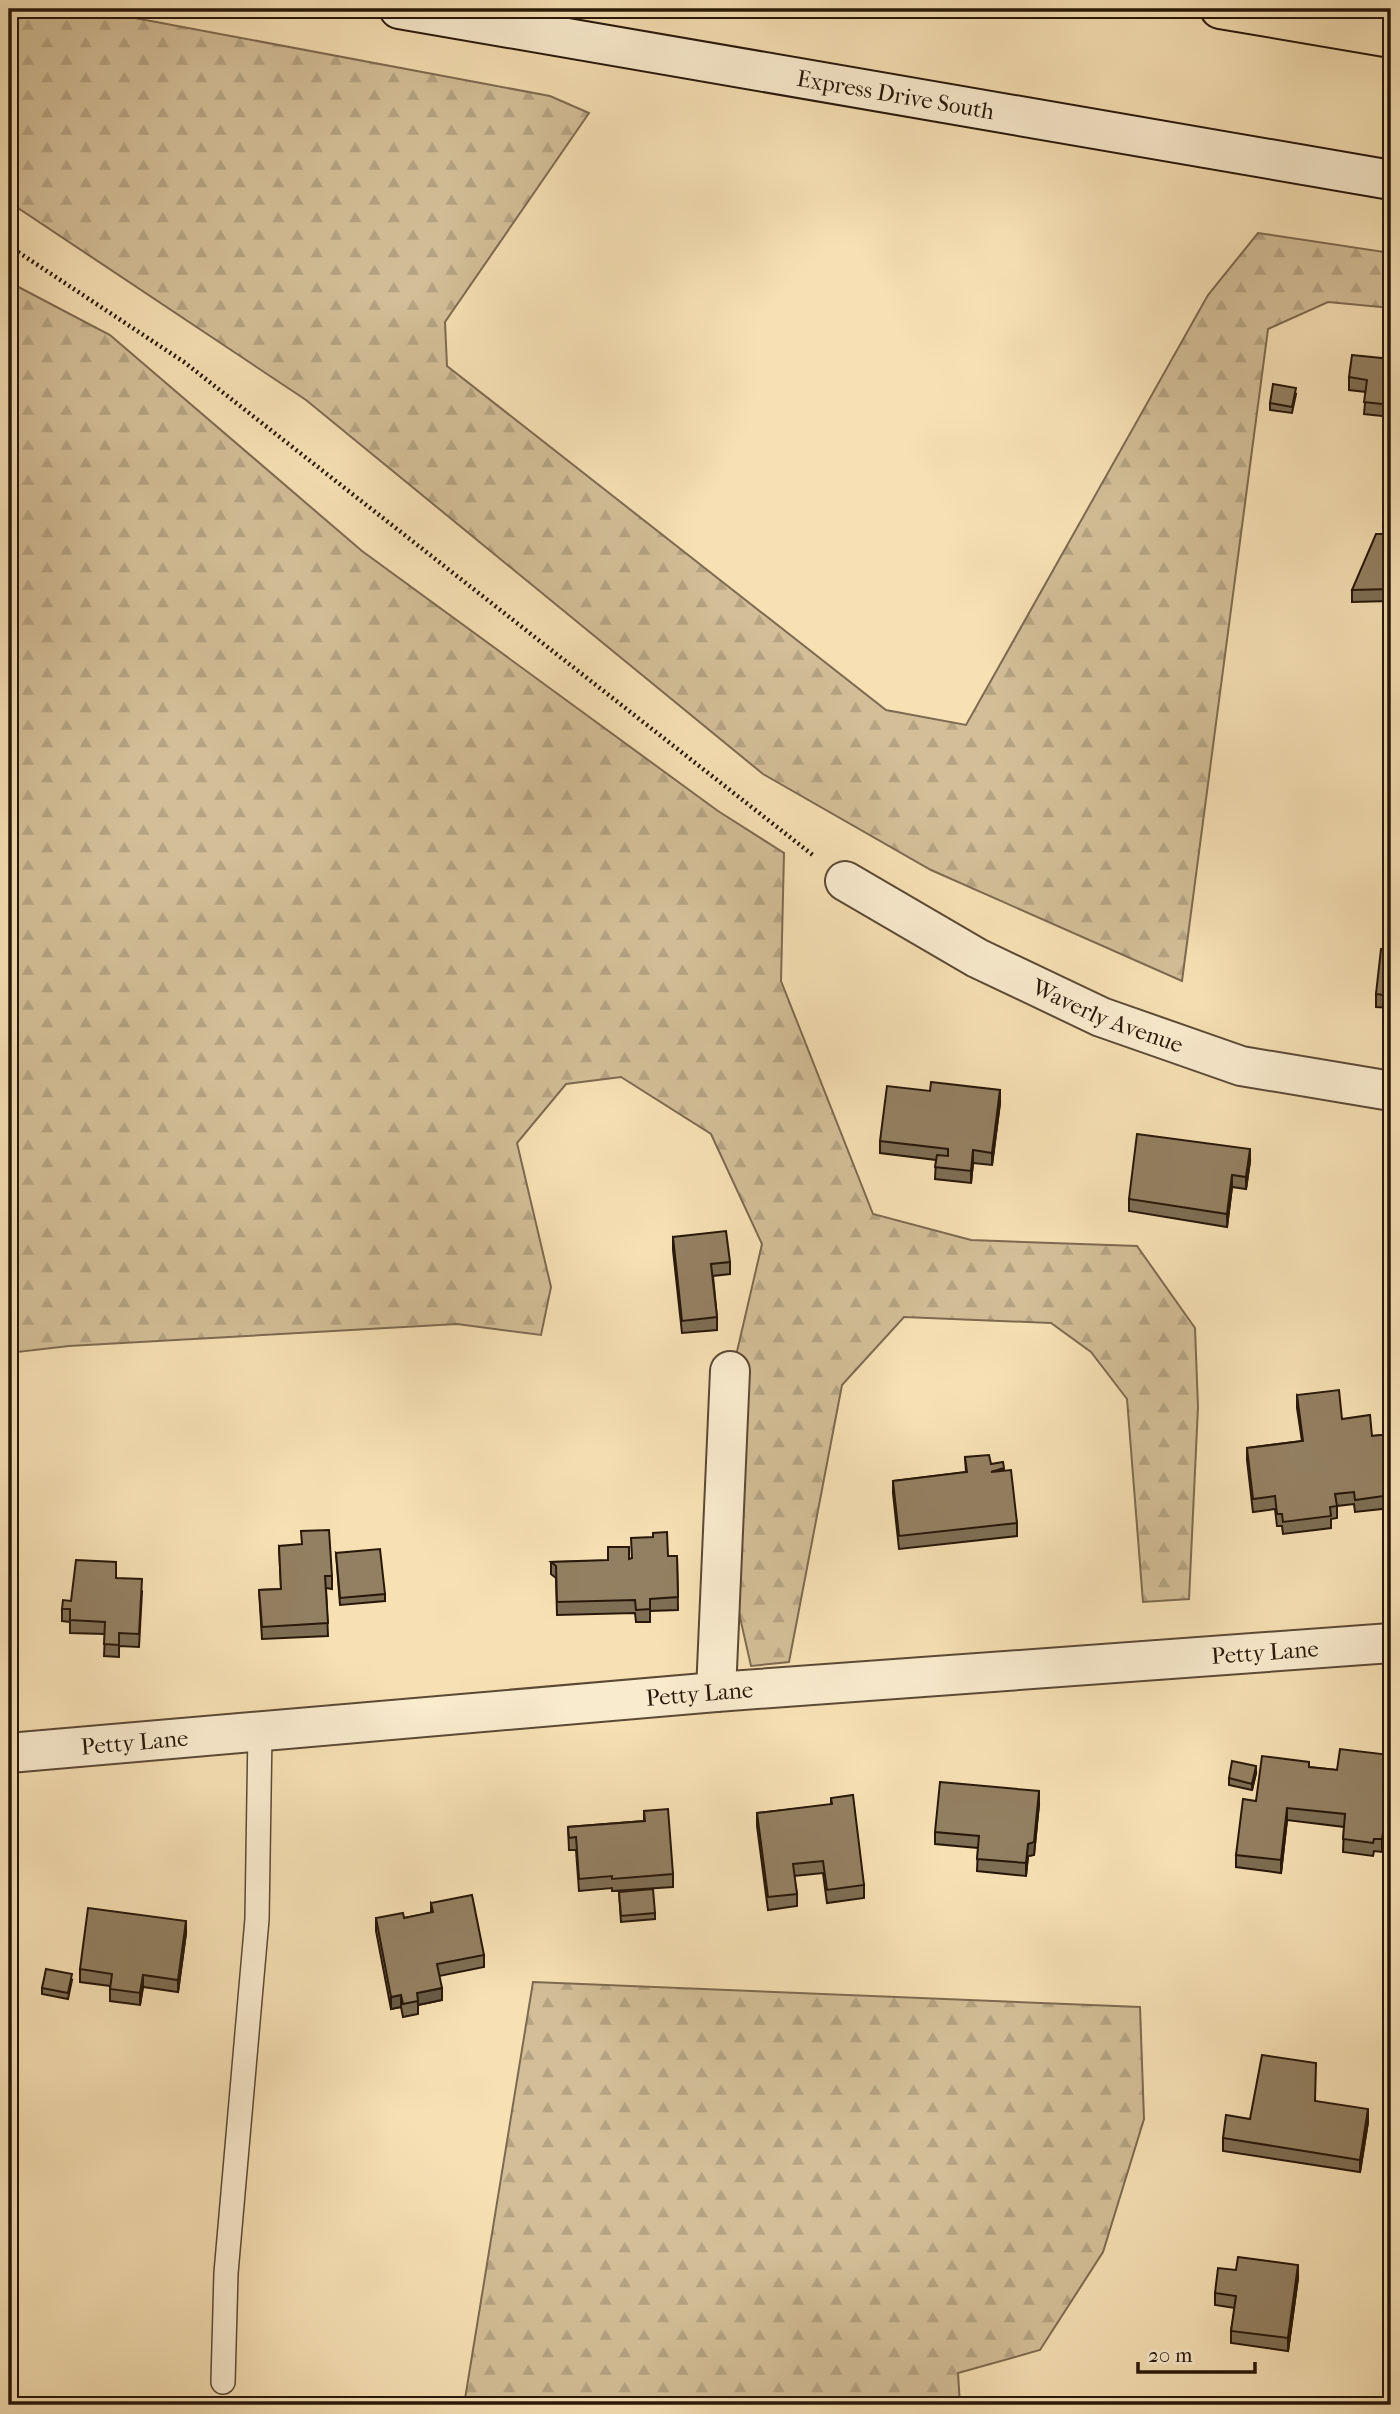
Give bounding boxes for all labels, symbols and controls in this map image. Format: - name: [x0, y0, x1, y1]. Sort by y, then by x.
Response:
- street label: Express Drive South: [795, 64, 997, 125]
- street label: Waverly Avenue: [1027, 972, 1187, 1058]
- street label: Petty Lane: [1210, 1635, 1320, 1670]
- street label: Petty Lane: [645, 1676, 754, 1712]
- street label: Petty Lane: [80, 1724, 189, 1760]
- scale bar: [1138, 2330, 1255, 2374]
- text: 20 m: [1148, 2343, 1193, 2367]

